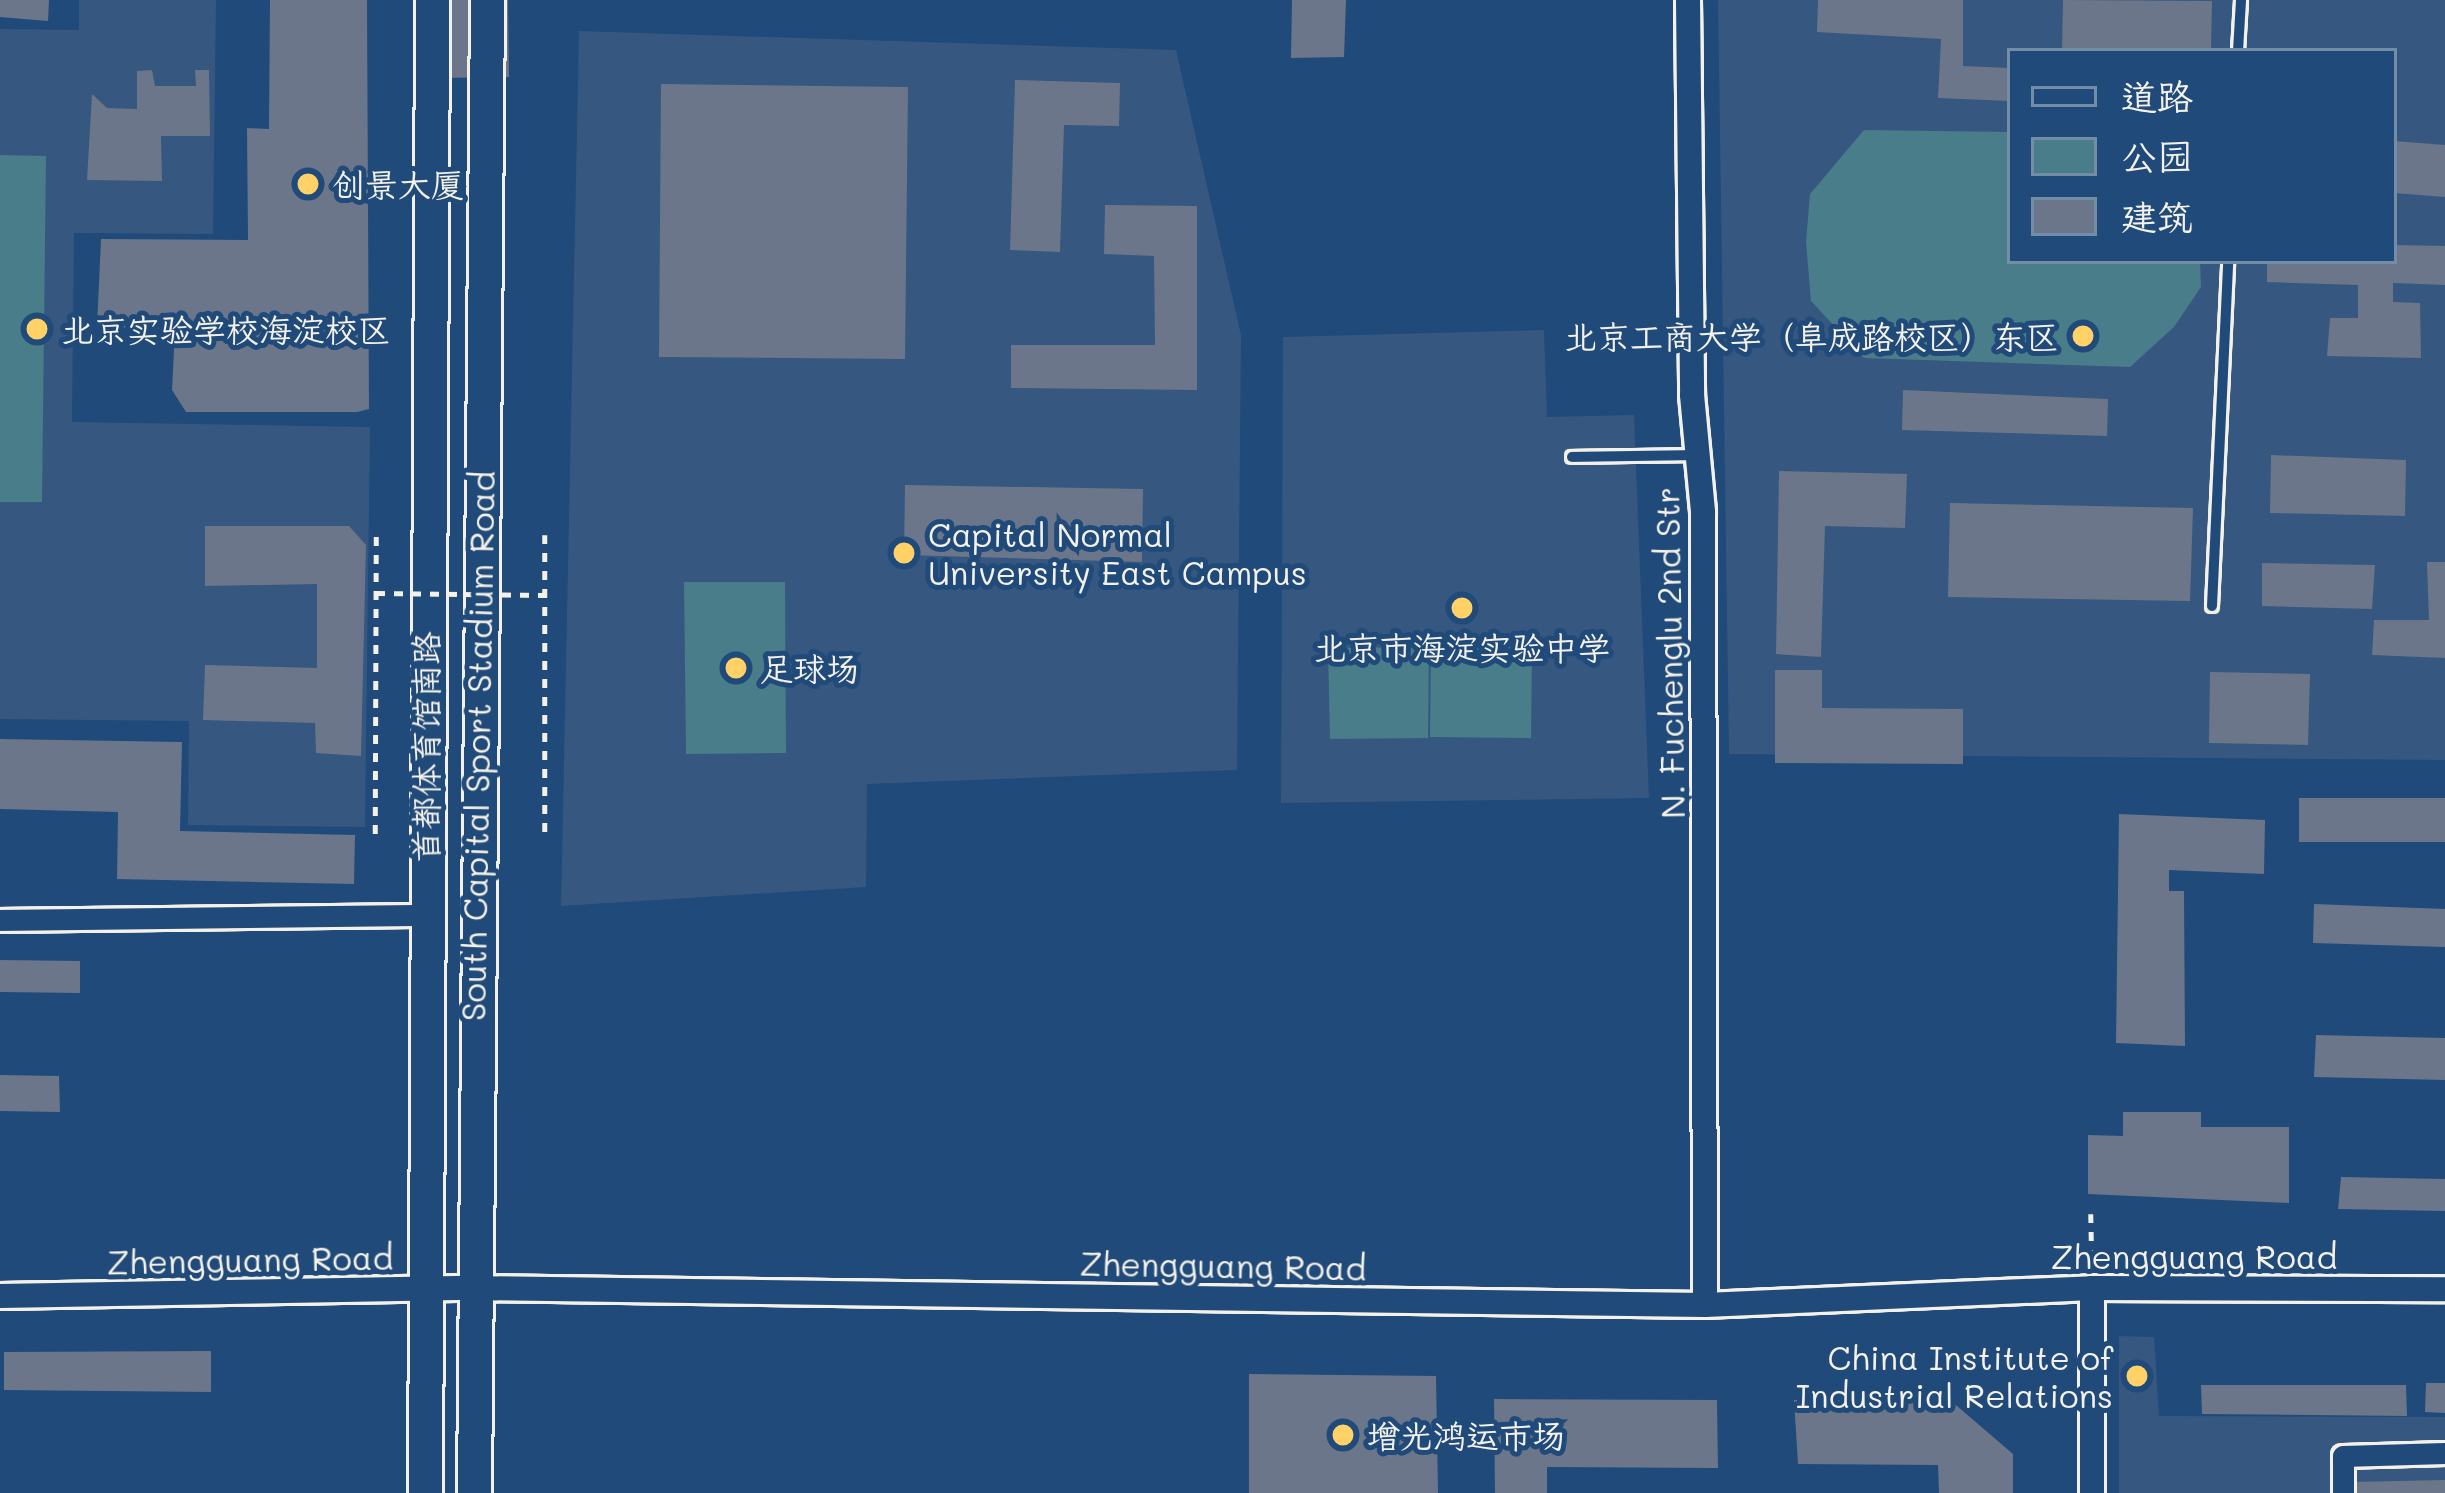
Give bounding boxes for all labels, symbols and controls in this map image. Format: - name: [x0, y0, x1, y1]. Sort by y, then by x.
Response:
- legend: [2007, 48, 2397, 264]
- text: 道路: [2121, 72, 2193, 119]
- text: 公园: [2121, 132, 2193, 179]
- place label: 创景大厦: [332, 164, 464, 204]
- marker: 创景大厦: [295, 171, 321, 197]
- text: 建筑: [2121, 192, 2193, 239]
- place label: 北京实验学校海淀校区: [61, 309, 391, 349]
- marker: 北京实验学校海淀校区: [24, 316, 50, 342]
- place label: 北京工商大学（阜成路校区）东区: [1564, 316, 2059, 356]
- marker: 北京工商大学（阜成路校区）东区: [2070, 323, 2096, 349]
- street label: South Capital Sport Stadium Road: [452, 471, 502, 1021]
- street label: N. Fuchenglu 2nd Str: [1646, 487, 1692, 819]
- place label: Capital Normal University East Campus: [928, 514, 1307, 592]
- marker: Capital Normal University East Campus: [891, 540, 917, 566]
- marker: 北京市海淀实验中学: [1449, 595, 1475, 621]
- place label: 北京市海淀实验中学: [1314, 627, 1610, 667]
- street label: 首都体育馆南路: [405, 632, 445, 862]
- place label: 足球场: [760, 648, 859, 688]
- marker: 足球场: [723, 655, 749, 681]
- street label: Zhengguang Road: [2051, 1236, 2337, 1276]
- street label: Zhengguang Road: [106, 1237, 394, 1281]
- street label: Zhengguang Road: [1079, 1243, 1367, 1287]
- place label: China Institute of Industrial Relations: [1796, 1337, 2113, 1415]
- marker: China Institute of Industrial Relations: [2124, 1363, 2150, 1389]
- place label: 增光鸿运市场: [1367, 1415, 1565, 1455]
- marker: 增光鸿运市场: [1330, 1422, 1356, 1448]

